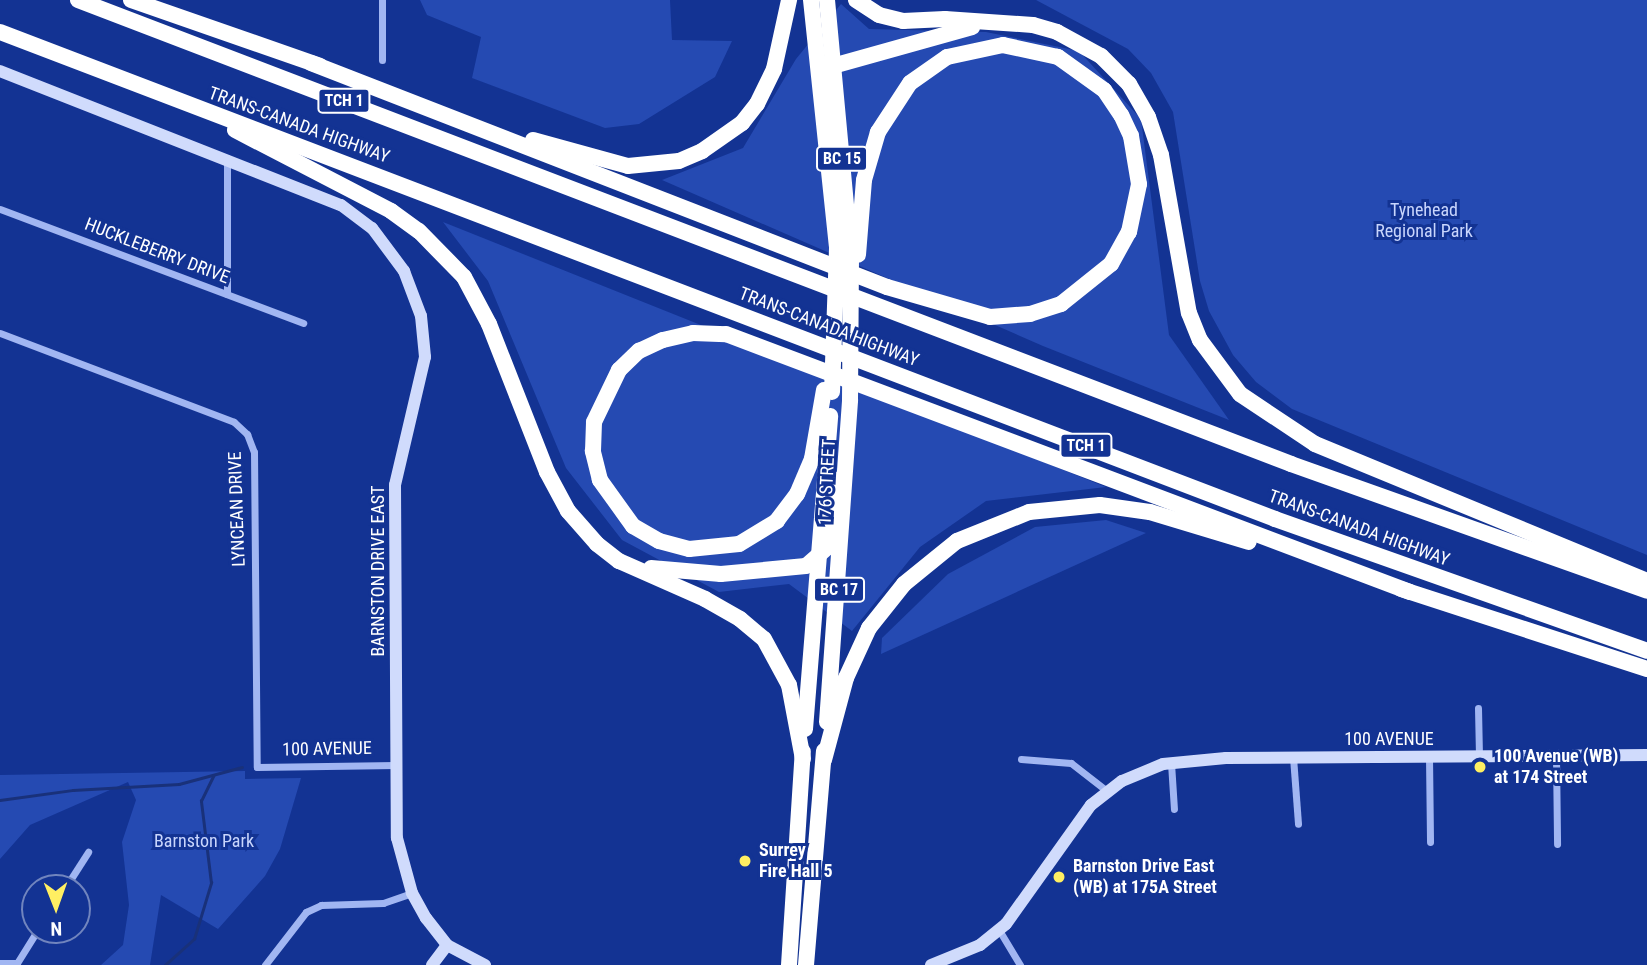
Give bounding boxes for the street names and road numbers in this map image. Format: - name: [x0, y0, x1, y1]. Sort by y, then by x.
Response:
- street label: TRANS-CANADA HIGHWAY: [206, 82, 392, 168]
- road number: TCH 1: [316, 88, 372, 114]
- road number: BC 15: [816, 146, 868, 172]
- street label: HUCKLEBERRY DRIVE: [82, 213, 232, 289]
- street label: TRANS-CANADA HIGHWAY: [736, 283, 922, 371]
- road number: TCH 1: [1058, 434, 1114, 458]
- street label: 176 STREET: [814, 438, 840, 526]
- street label: LYNCEAN DRIVE: [224, 451, 250, 567]
- street label: TRANS-CANADA HIGHWAY: [1266, 485, 1452, 571]
- street label: BARNSTON DRIVE EAST: [367, 486, 389, 656]
- road number: BC 17: [813, 578, 865, 603]
- street label: 100 AVENUE: [1344, 728, 1434, 750]
- street label: 100 AVENUE: [282, 737, 372, 761]

